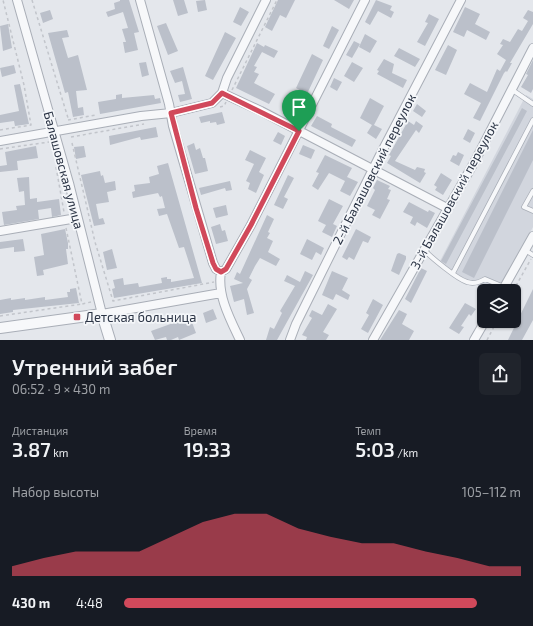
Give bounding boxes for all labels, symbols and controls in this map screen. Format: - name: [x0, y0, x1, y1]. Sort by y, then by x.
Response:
- pin: [282, 90, 316, 131]
- street label: 2-й Балашовский переулок: [329, 91, 419, 247]
- icon: arrive: [288, 96, 310, 118]
- street label: Балашовская улица: [41, 109, 87, 231]
- street label: 3-й Балашовский переулок: [407, 118, 501, 272]
- map controls: [477, 284, 521, 328]
- button: layers: [477, 284, 521, 328]
- place label: Детская больница: [85, 309, 196, 325]
- marker: Детская больница: [72, 312, 82, 322]
- text: Утренний забег: [12, 353, 177, 379]
- button: share: [479, 353, 521, 395]
- text: 06:52 · 9 × 430 m: [12, 381, 110, 397]
- text: Дистанция: [12, 424, 68, 437]
- text: Время: [184, 424, 217, 437]
- text: Темп: [355, 424, 381, 437]
- text: 3.87: [12, 437, 51, 461]
- text: 19:33: [184, 437, 231, 461]
- text: 5:03: [355, 437, 395, 461]
- text: km: [51, 446, 68, 459]
- text: /km: [395, 446, 418, 459]
- text: Набор высоты: [12, 484, 99, 500]
- text: 105–112 m: [462, 484, 521, 500]
- text: 430 m: [12, 595, 50, 611]
- text: 4:48: [76, 595, 103, 611]

